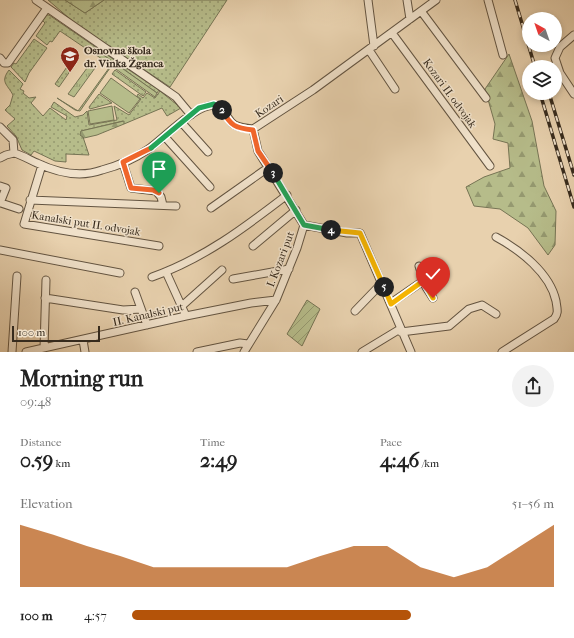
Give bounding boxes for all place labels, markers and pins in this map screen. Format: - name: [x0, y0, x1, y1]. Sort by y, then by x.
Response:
- place label: Osnovna škola dr. Vinka Žganca: [84, 44, 164, 70]
- school or university icon: Osnovna škola dr. Vinka Žganca: [59, 45, 81, 73]
- pin: 2: [212, 100, 232, 120]
- pin: [142, 152, 176, 193]
- pin: 3: [263, 163, 283, 183]
- pin: 4: [321, 220, 341, 240]
- pin: [416, 257, 450, 298]
- pin: 5: [374, 277, 394, 297]

